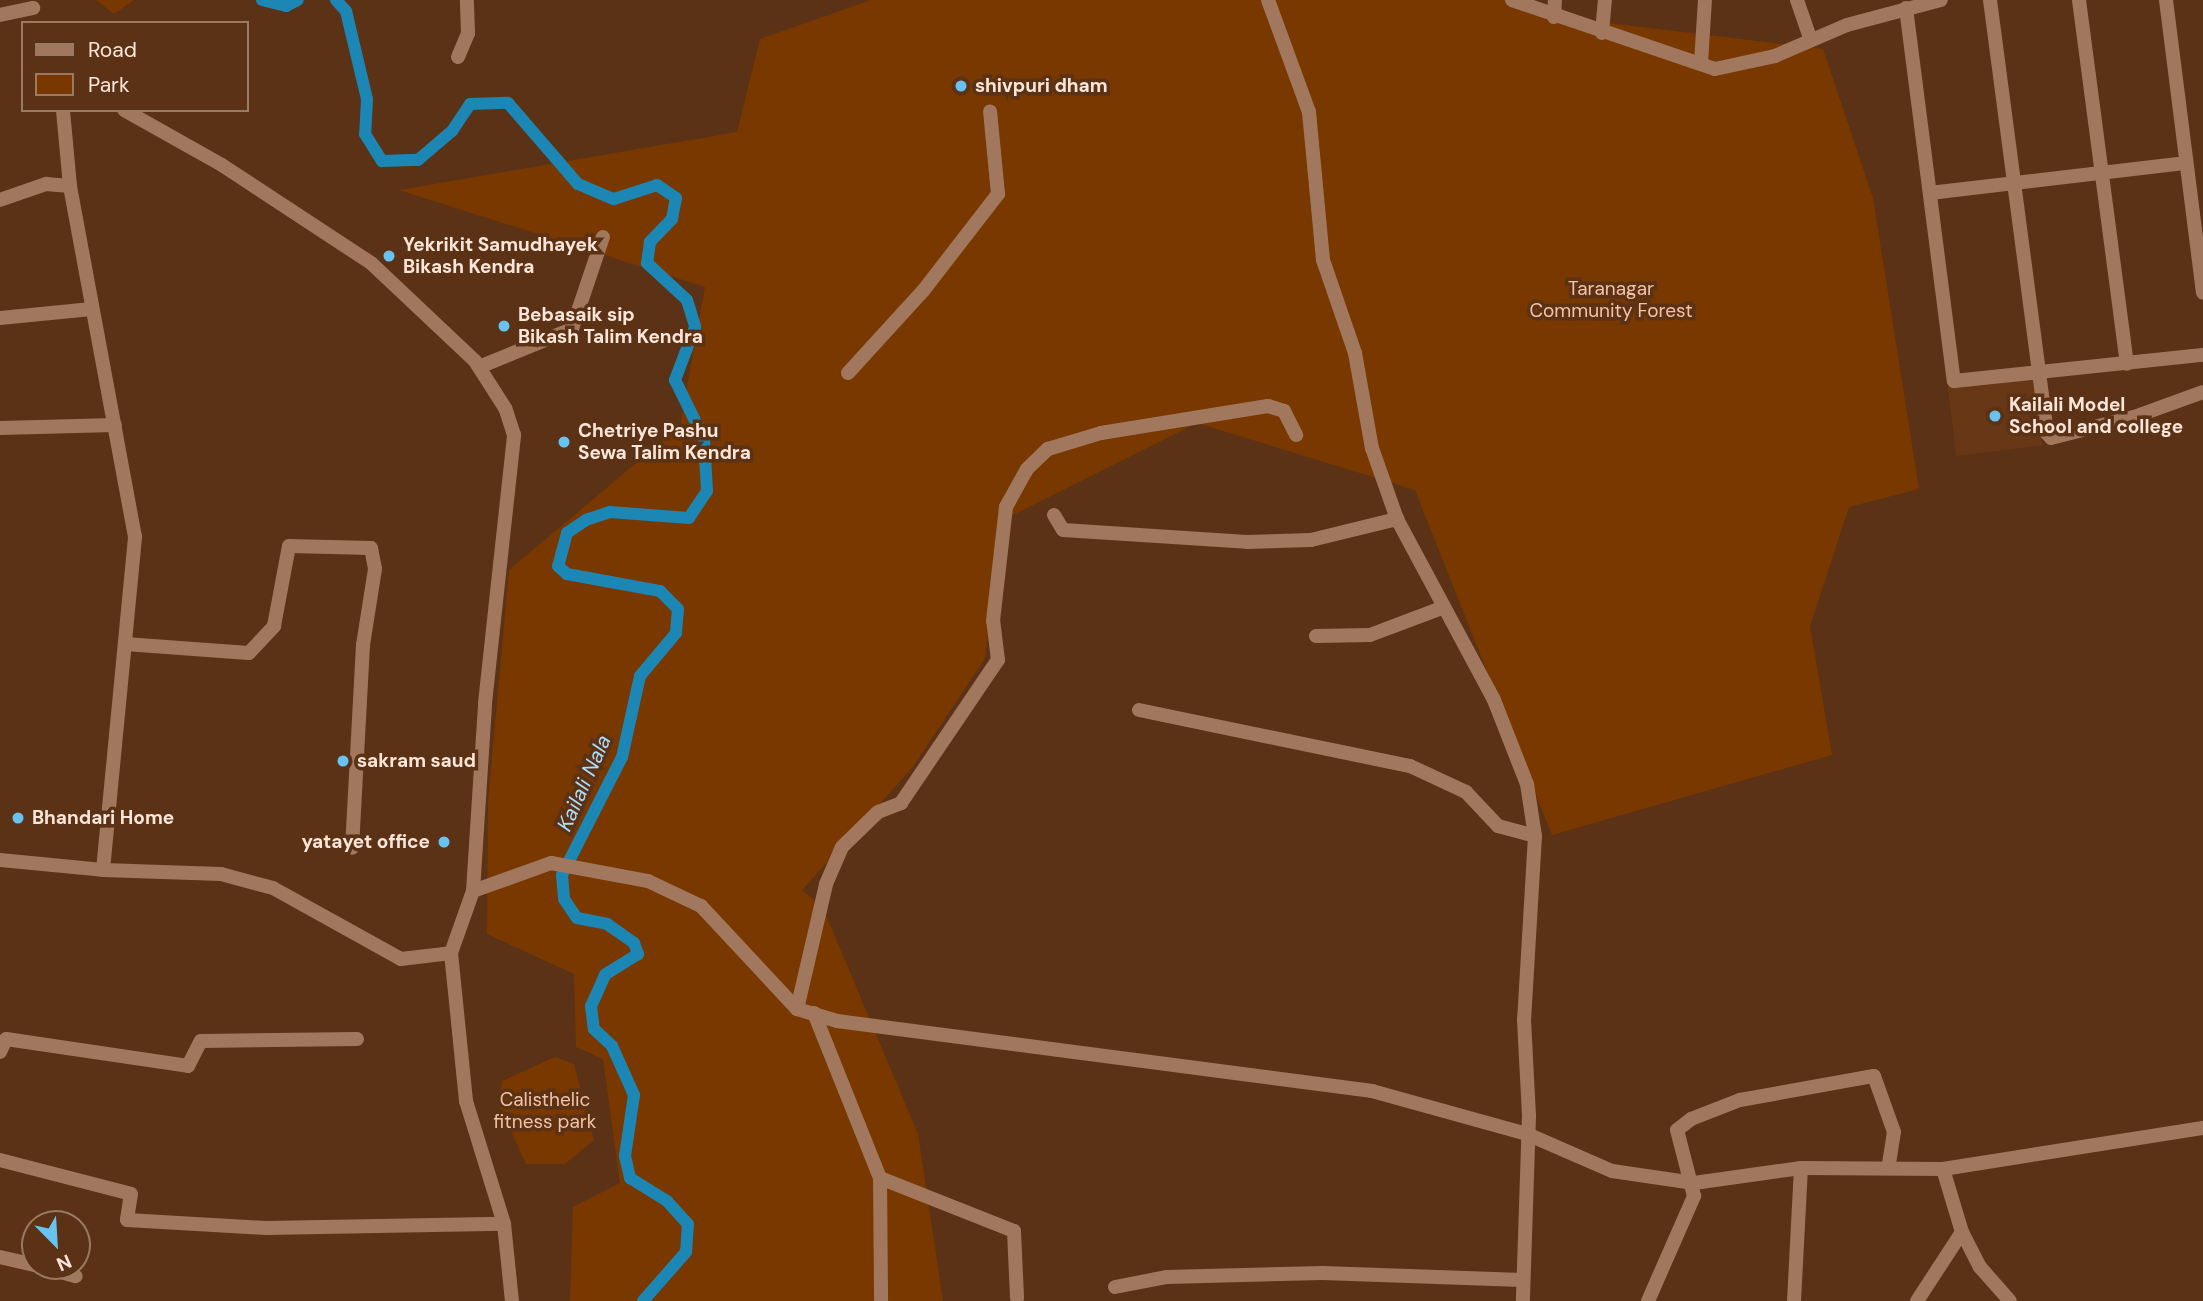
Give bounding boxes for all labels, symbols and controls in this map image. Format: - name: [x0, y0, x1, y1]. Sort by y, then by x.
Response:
- legend: [21, 21, 248, 112]
- text: Road: [88, 36, 137, 64]
- text: Park: [88, 71, 129, 99]
- place label: shivpuri dham: [975, 75, 1108, 97]
- marker: shivpuri dham: [953, 78, 969, 94]
- place label: Yekrikit Samudhayek Bikash Kendra: [403, 234, 598, 278]
- marker: Yekrikit Samudhayek Bikash Kendra: [381, 248, 397, 264]
- park label: Taranagar Community Forest: [1529, 278, 1693, 322]
- place label: Bebasaik sip Bikash Talim Kendra: [518, 304, 703, 348]
- marker: Bebasaik sip Bikash Talim Kendra: [496, 318, 512, 334]
- place label: Kailali Model School and college: [2009, 394, 2183, 438]
- marker: Kailali Model School and college: [1987, 408, 2003, 424]
- place label: Chetriye Pashu Sewa Talim Kendra: [578, 420, 751, 464]
- marker: Chetriye Pashu Sewa Talim Kendra: [556, 434, 572, 450]
- water label: Kailali Nala: [552, 731, 616, 835]
- place label: sakram saud: [357, 750, 476, 772]
- marker: sakram saud: [335, 753, 351, 769]
- place label: Bhandari Home: [32, 807, 174, 829]
- marker: Bhandari Home: [10, 810, 26, 826]
- place label: yatayet office: [301, 831, 430, 853]
- marker: yatayet office: [436, 834, 452, 850]
- park label: Calisthelic fitness park: [494, 1089, 596, 1133]
- north arrow: [21, 1210, 91, 1280]
- text: N: [53, 1249, 75, 1277]

